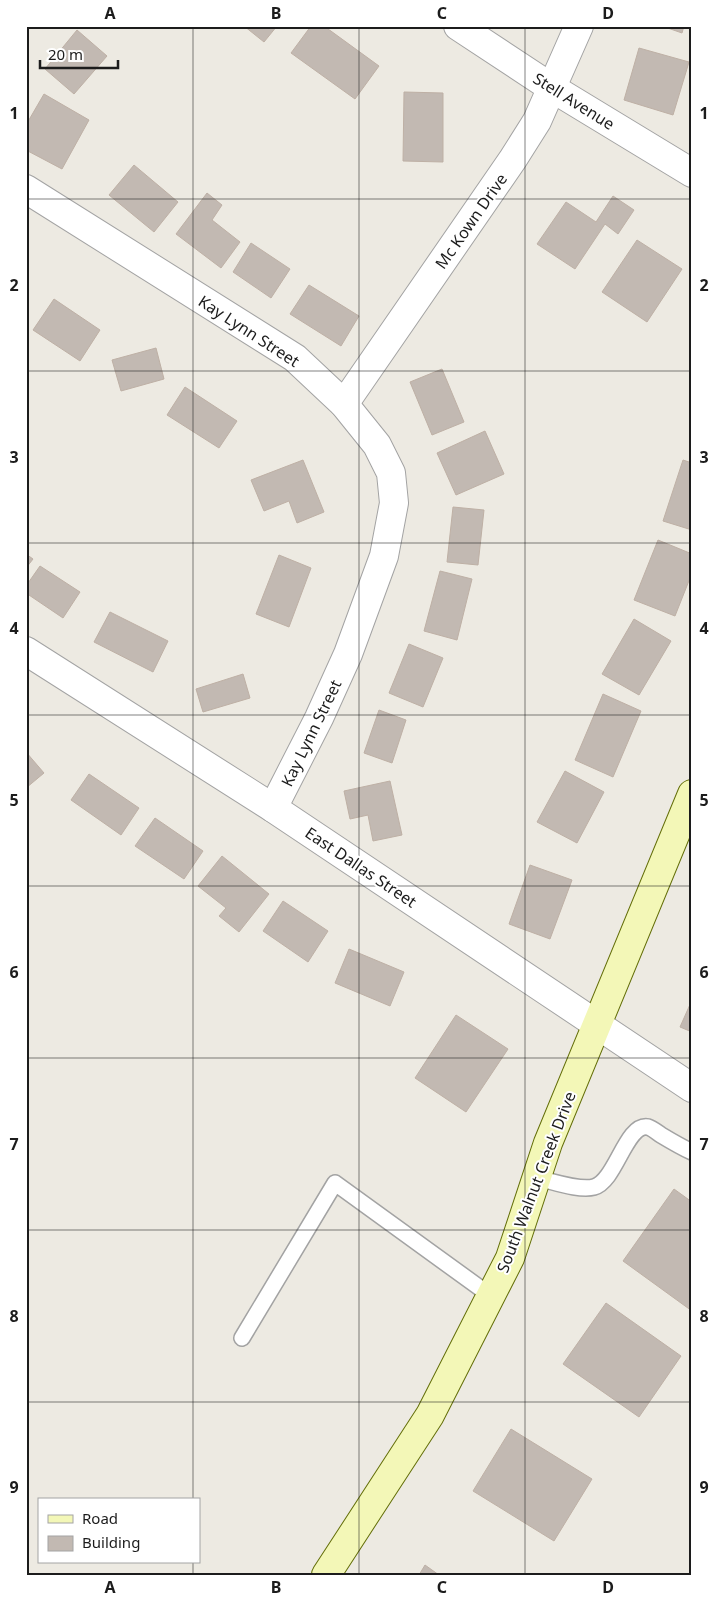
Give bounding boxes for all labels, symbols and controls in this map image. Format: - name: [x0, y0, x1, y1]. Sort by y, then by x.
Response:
- text: A: [104, 2, 116, 24]
- text: B: [271, 2, 281, 24]
- text: C: [437, 2, 447, 24]
- text: D: [602, 2, 614, 24]
- scale bar: [40, 38, 118, 70]
- text: 20 m: [48, 44, 83, 64]
- street label: Stell Avenue: [529, 67, 619, 135]
- text: 1: [9, 102, 19, 124]
- text: 1: [699, 102, 709, 124]
- street label: Mc Kown Drive: [430, 169, 512, 273]
- text: 2: [9, 274, 19, 296]
- text: 2: [699, 274, 709, 296]
- street label: Kay Lynn Street: [194, 290, 304, 372]
- text: 3: [9, 446, 19, 468]
- text: 3: [699, 446, 709, 468]
- text: 4: [9, 617, 19, 639]
- text: 4: [699, 617, 709, 639]
- street label: Kay Lynn Street: [276, 676, 346, 790]
- text: 5: [9, 789, 19, 811]
- text: 5: [699, 789, 709, 811]
- street label: East Dallas Street: [301, 822, 421, 913]
- text: 6: [9, 961, 19, 983]
- text: 6: [699, 961, 709, 983]
- street label: South Walnut Creek Drive: [491, 1088, 581, 1276]
- text: 7: [9, 1133, 19, 1155]
- text: 7: [699, 1133, 709, 1155]
- text: 8: [9, 1305, 19, 1327]
- text: 8: [699, 1305, 709, 1327]
- text: 9: [9, 1476, 19, 1498]
- text: 9: [699, 1476, 709, 1498]
- legend: [38, 1498, 200, 1564]
- text: Road: [82, 1508, 118, 1528]
- text: Building: [82, 1532, 140, 1552]
- text: A: [104, 1576, 116, 1598]
- text: B: [271, 1576, 281, 1598]
- text: C: [437, 1576, 447, 1598]
- text: D: [602, 1576, 614, 1598]

